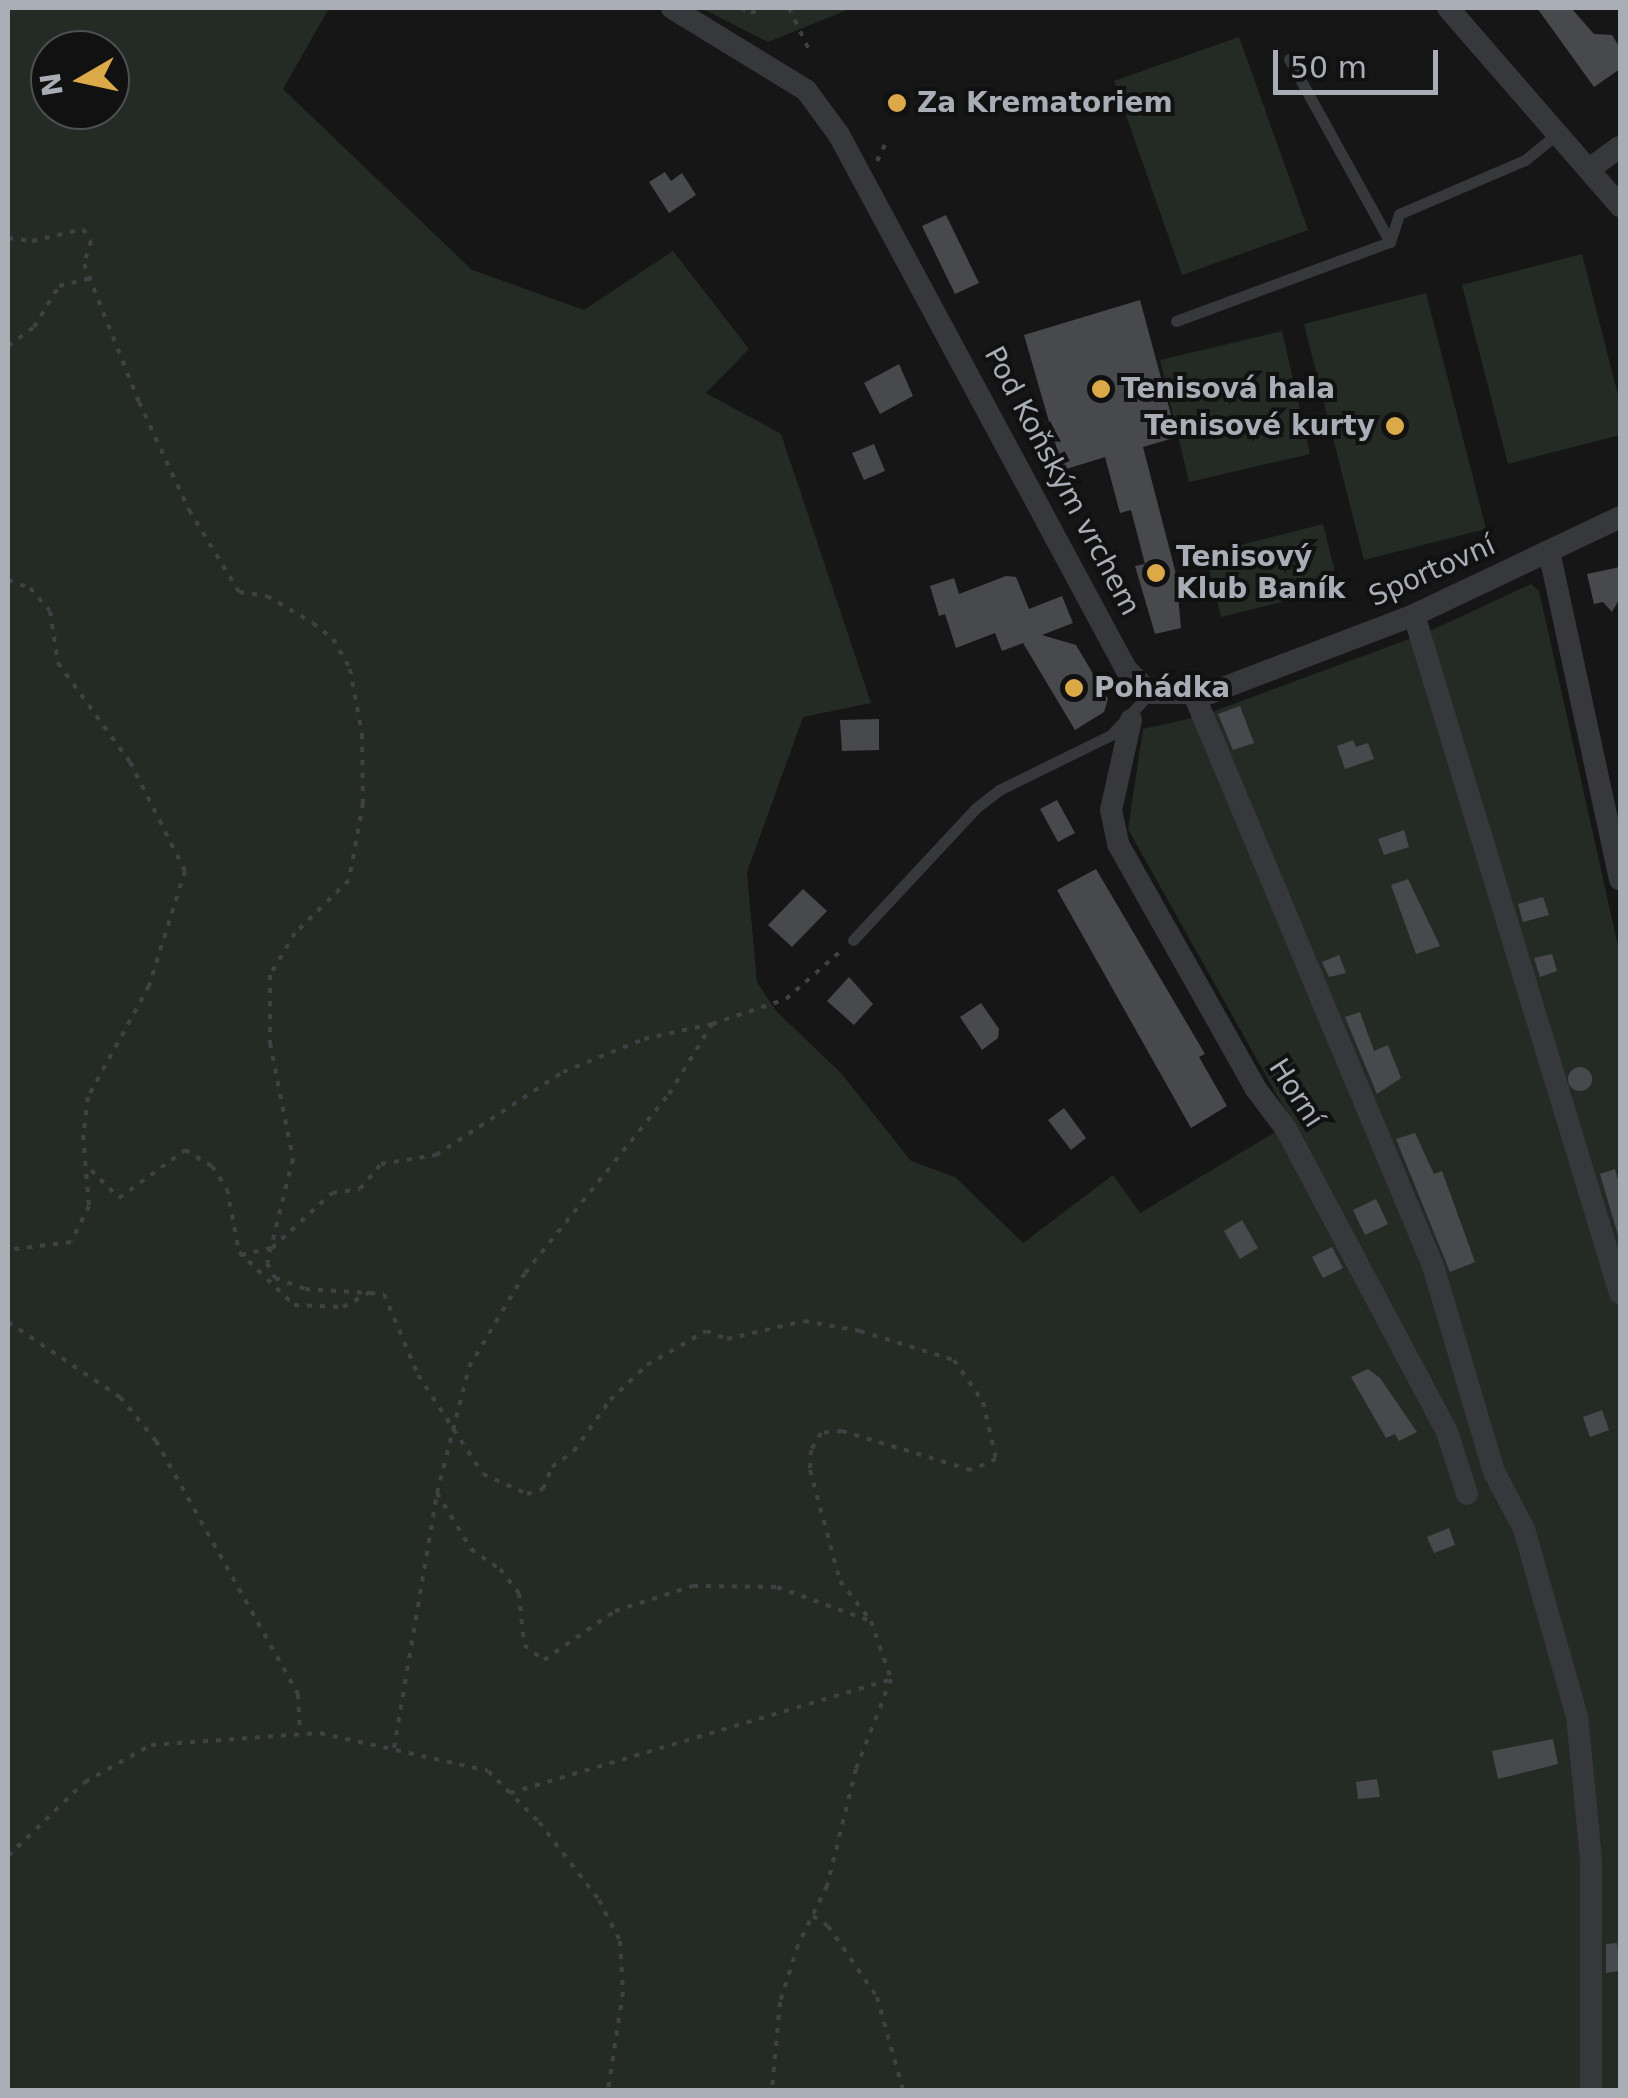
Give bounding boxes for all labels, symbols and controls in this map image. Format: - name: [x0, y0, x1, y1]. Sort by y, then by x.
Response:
- north arrow: [30, 30, 130, 130]
- scale bar: [1278, 30, 1443, 92]
- text: 50 m: [1290, 50, 1367, 85]
- text: N: [34, 70, 70, 99]
- place label: Za Krematoriem: [917, 86, 1173, 120]
- marker: Za Krematoriem: [886, 92, 908, 114]
- street label: Pod Koňským vrchem: [977, 341, 1147, 621]
- place label: Tenisová hala: [1121, 372, 1335, 406]
- marker: Tenisová hala: [1090, 378, 1112, 400]
- place label: Tenisové kurty: [1144, 409, 1375, 443]
- marker: Tenisové kurty: [1384, 415, 1406, 437]
- street label: Sportovní: [1364, 528, 1500, 614]
- place label: Tenisový Klub Baník: [1176, 540, 1345, 606]
- marker: Tenisový Klub Baník: [1145, 562, 1167, 584]
- place label: Pohádka: [1094, 671, 1230, 705]
- marker: Pohádka: [1063, 677, 1085, 699]
- street label: Horní: [1262, 1053, 1330, 1133]

